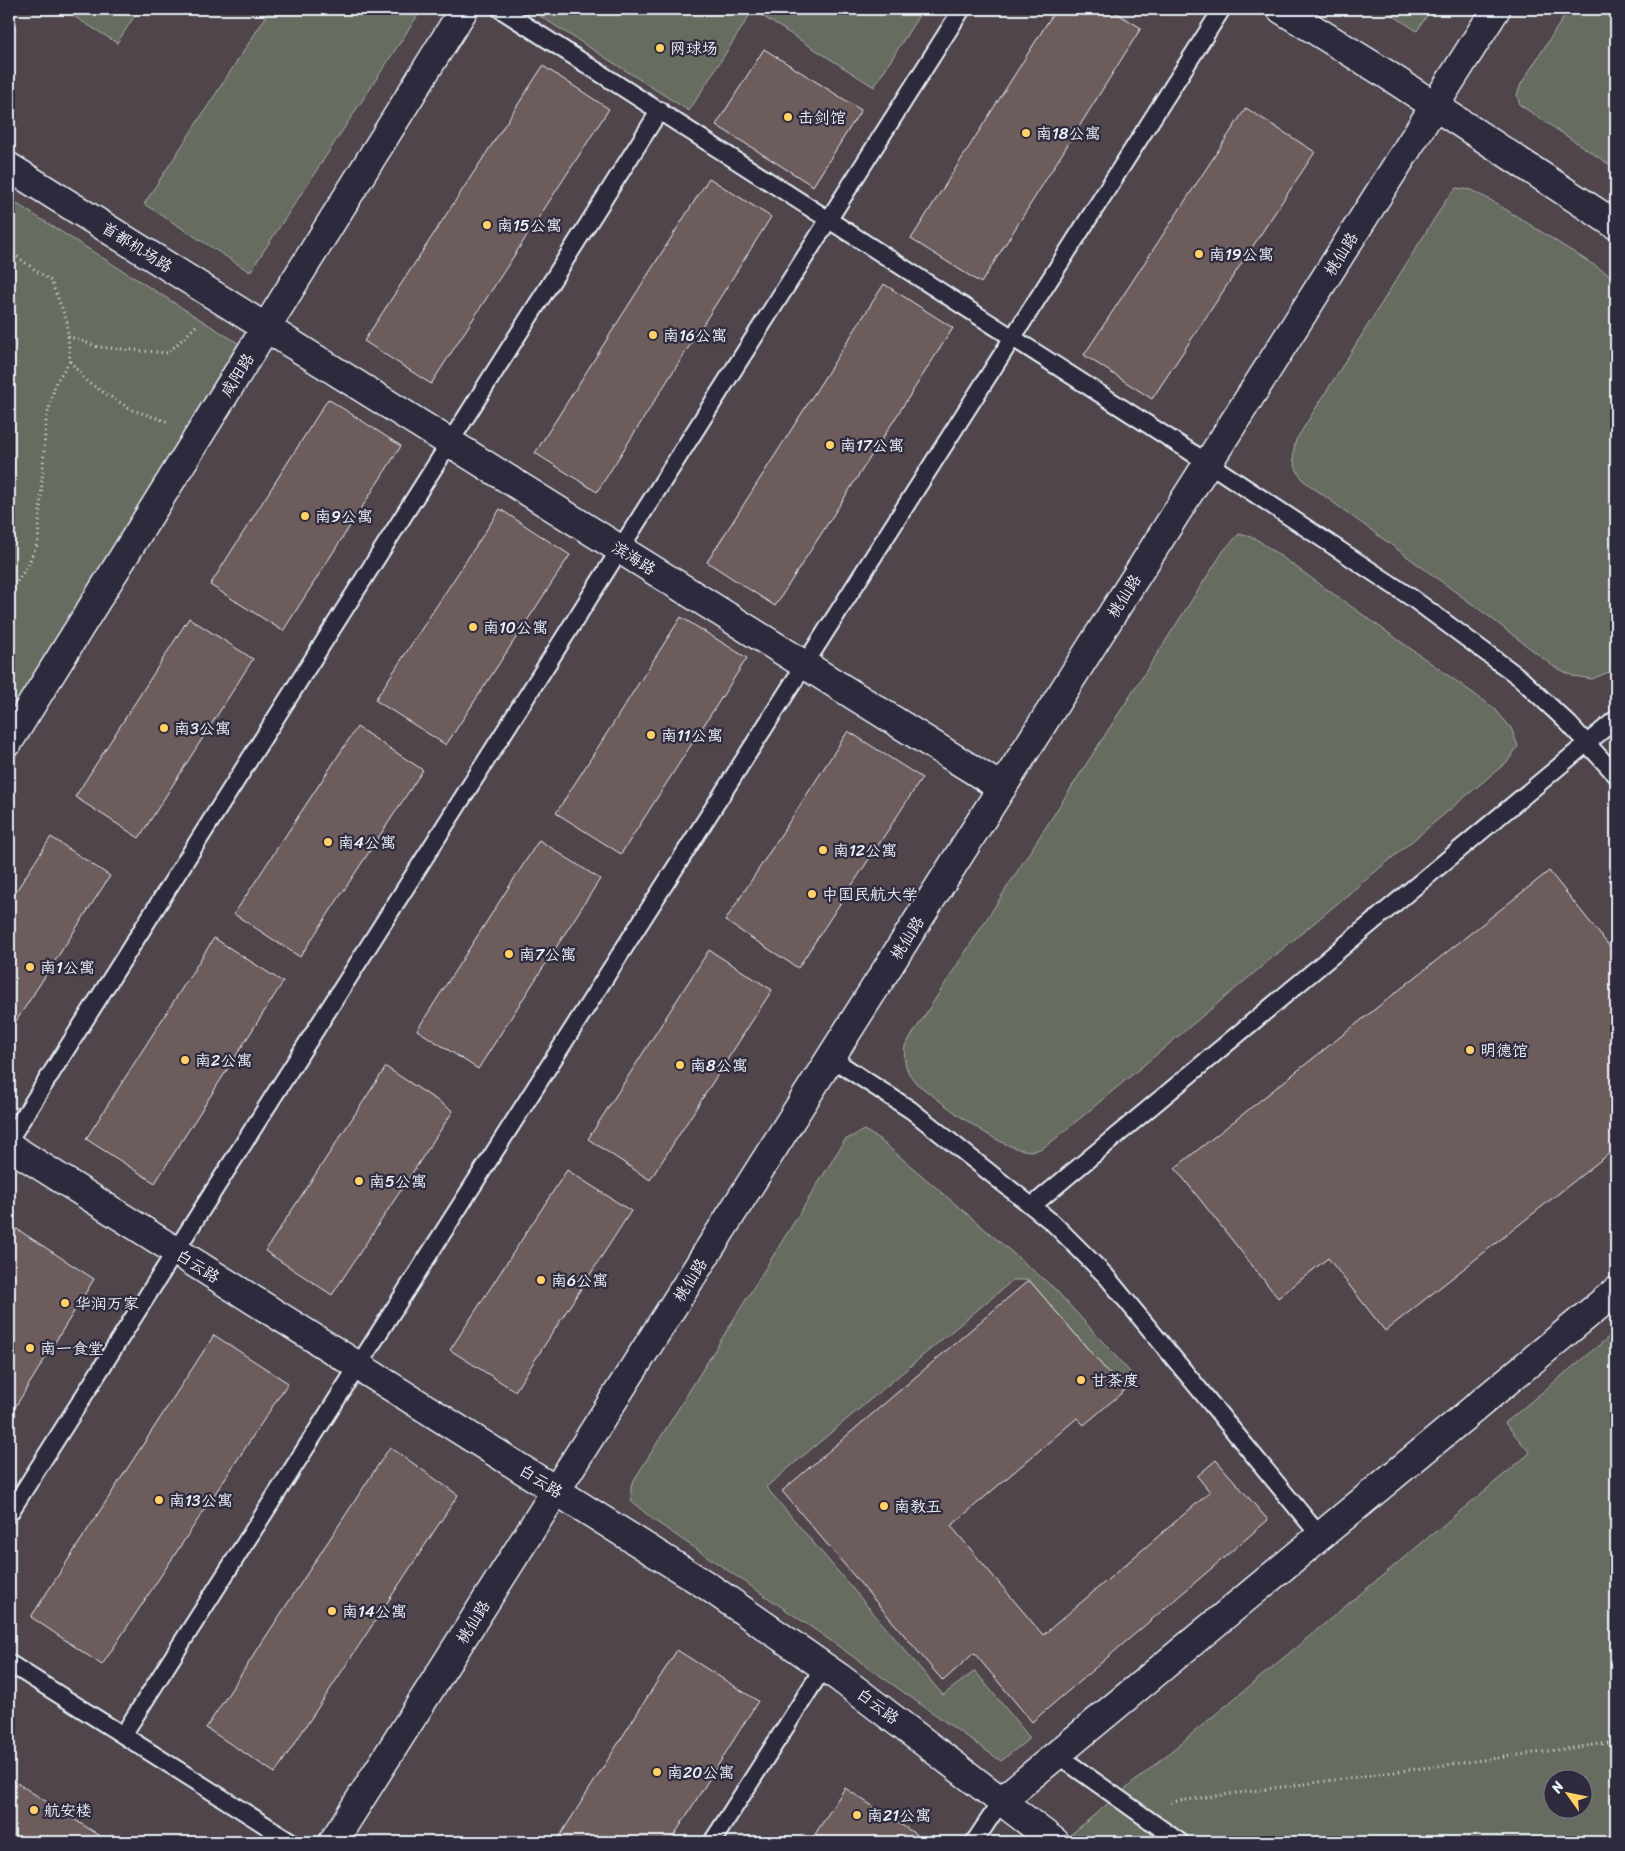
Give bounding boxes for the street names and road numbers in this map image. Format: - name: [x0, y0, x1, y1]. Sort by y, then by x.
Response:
- street label: 首都机场路: [95, 214, 179, 280]
- street label: 桃仙路: [1316, 226, 1366, 282]
- street label: 咸阳路: [212, 347, 262, 403]
- street label: 滨海路: [606, 533, 662, 583]
- street label: 桃仙路: [1099, 568, 1149, 624]
- street label: 桃仙路: [882, 910, 932, 966]
- street label: 白云路: [170, 1241, 226, 1291]
- street label: 桃仙路: [665, 1252, 715, 1308]
- street label: 白云路: [513, 1456, 569, 1506]
- street label: 桃仙路: [448, 1594, 498, 1650]
- street label: 白云路: [850, 1680, 906, 1732]

